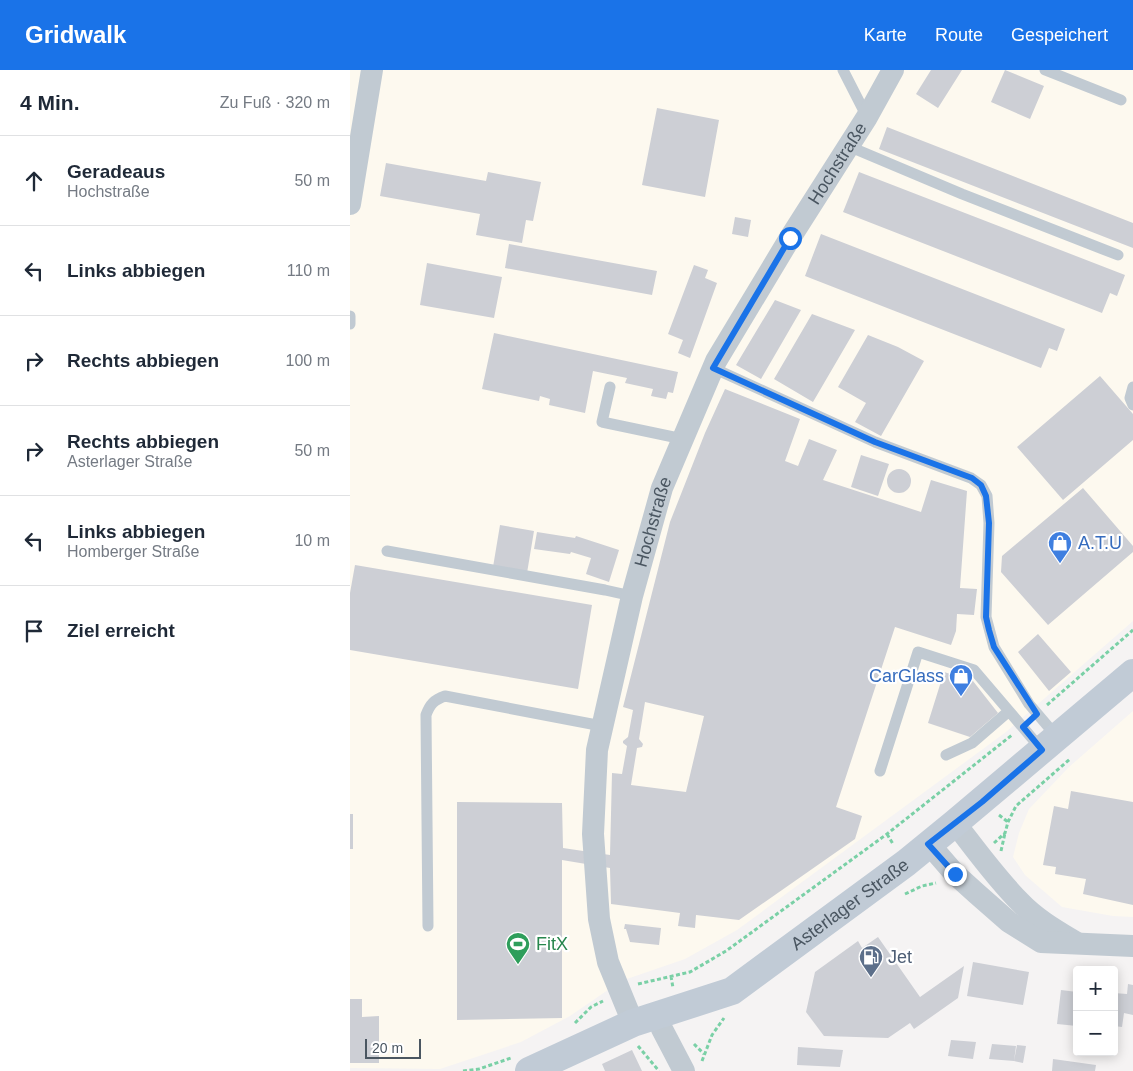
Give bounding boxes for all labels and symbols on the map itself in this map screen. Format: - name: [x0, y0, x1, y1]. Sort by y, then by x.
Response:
- street label: Hochstraße: [804, 119, 871, 208]
- route start: [779, 227, 802, 250]
- street label: Hochstraße: [630, 474, 676, 569]
- shop icon: A.T.U: [1047, 530, 1073, 564]
- place label: A.T.U: [1078, 533, 1122, 553]
- shop icon: CarGlass: [948, 663, 974, 697]
- place label: CarGlass: [869, 666, 944, 686]
- street label: Asterlager Straße: [787, 854, 913, 954]
- route end: [944, 863, 967, 886]
- sports icon: FitX: [505, 931, 531, 965]
- place label: FitX: [536, 934, 568, 954]
- fuel station icon: Jet: [858, 944, 884, 978]
- place label: Jet: [888, 947, 912, 967]
- scale bar: [365, 1036, 421, 1059]

